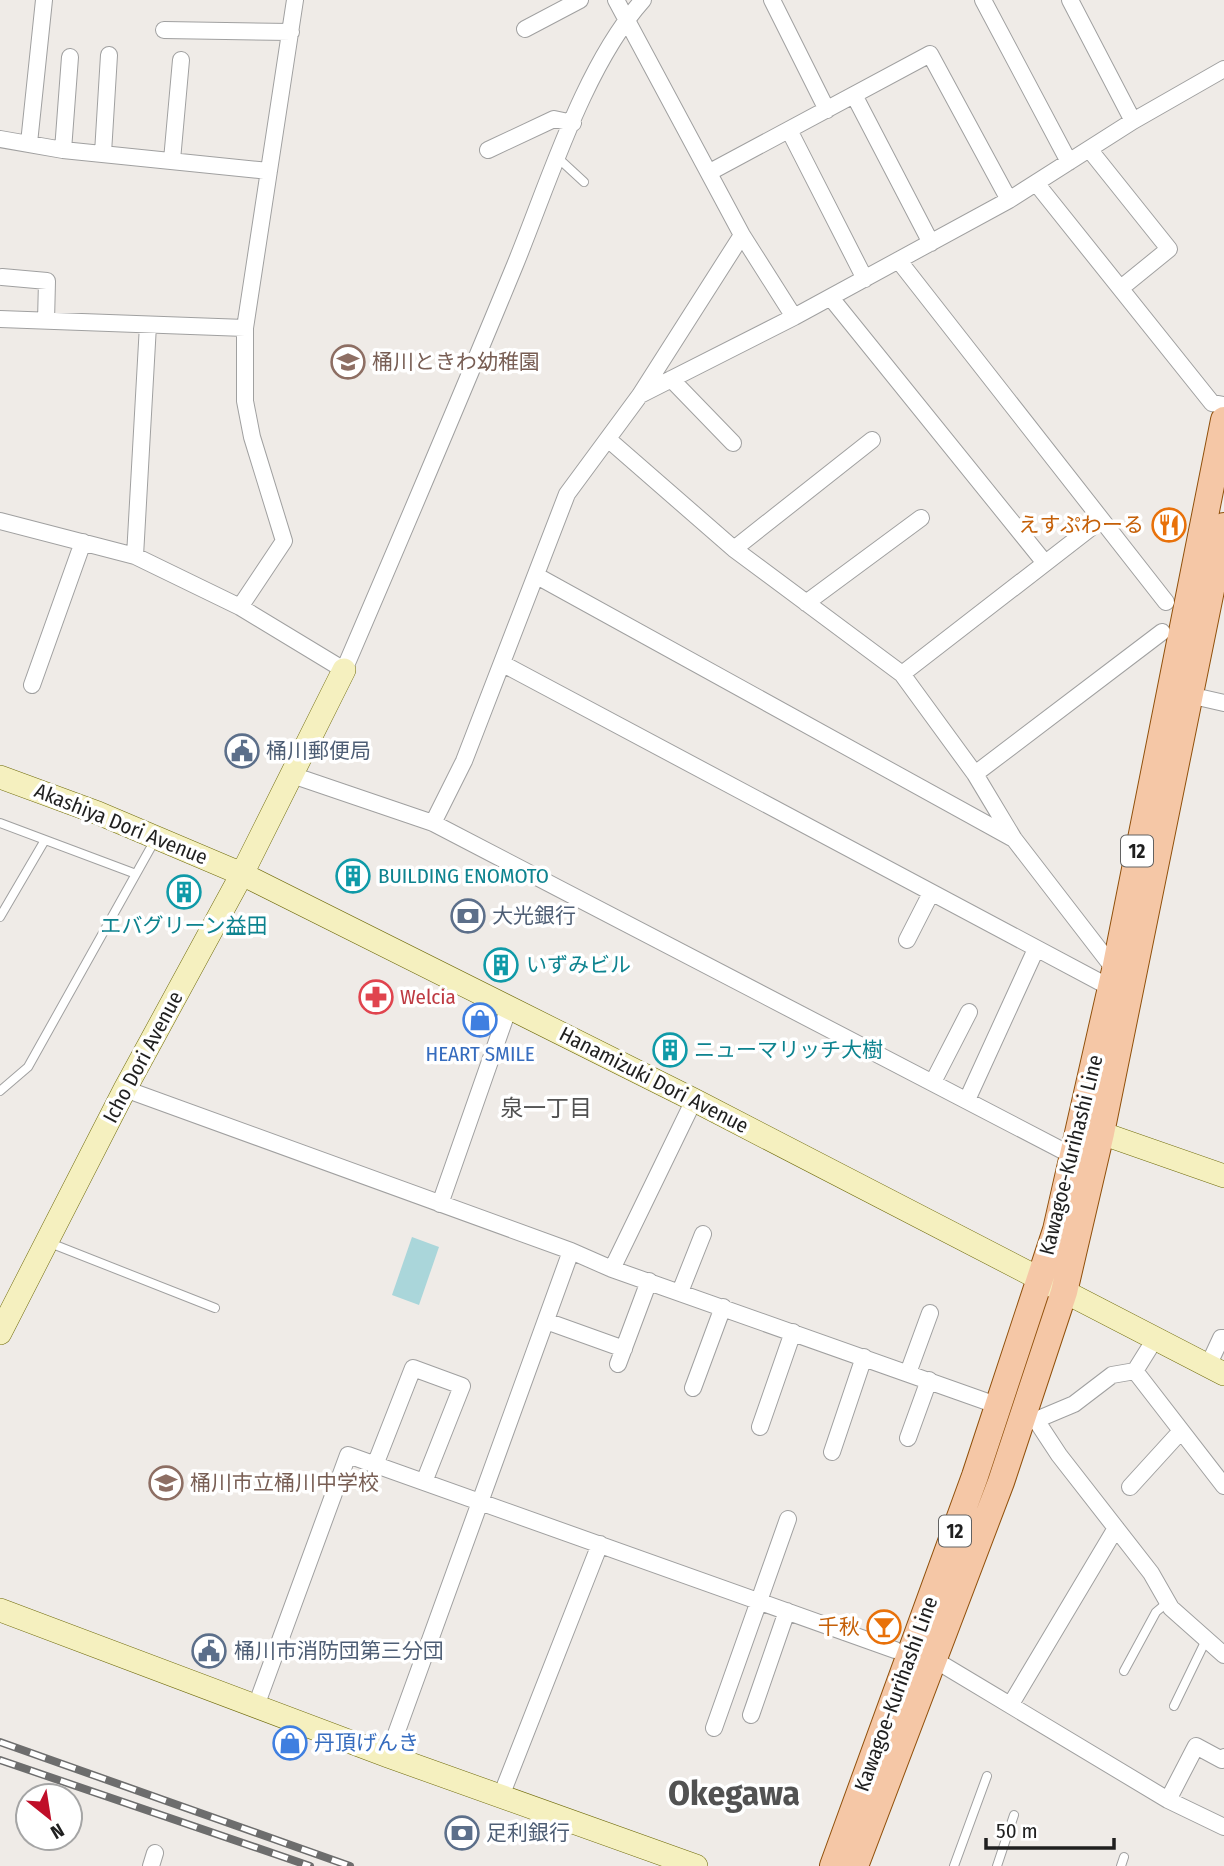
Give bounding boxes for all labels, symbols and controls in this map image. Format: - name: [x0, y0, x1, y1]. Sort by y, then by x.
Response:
- school or university icon: 桶川ときわ幼稚園: [329, 343, 367, 381]
- place label: 桶川ときわ幼稚園: [372, 349, 540, 375]
- restaurant icon: えすぷわーる: [1150, 506, 1188, 544]
- place label: えすぷわーる: [1018, 512, 1144, 538]
- public building icon: 桶川郵便局: [223, 732, 261, 770]
- place label: 桶川郵便局: [266, 738, 371, 764]
- street label: Akashiya Dori Avenue: [31, 777, 211, 871]
- road number: 12: [1121, 836, 1153, 866]
- building icon: BUILDING ENOMOTO: [334, 857, 372, 895]
- place label: BUILDING ENOMOTO: [378, 863, 549, 889]
- building icon: エバグリーン益田: [165, 873, 203, 911]
- bank icon: 大光銀行: [449, 897, 487, 935]
- place label: 大光銀行: [492, 903, 576, 929]
- place label: エバグリーン益田: [101, 913, 267, 939]
- building icon: いずみビル: [482, 946, 520, 984]
- place label: いずみビル: [526, 952, 631, 978]
- pharmacy icon: Welcia: [357, 978, 395, 1016]
- place label: Welcia: [400, 984, 456, 1010]
- street label: Icho Dori Avenue: [97, 987, 189, 1127]
- shop icon: HEART SMILE: [461, 1001, 499, 1039]
- street label: Hanamizuki Dori Avenue: [555, 1021, 753, 1139]
- building icon: ニューマリッチ大樹: [651, 1031, 689, 1069]
- place label: ニューマリッチ大樹: [694, 1037, 883, 1063]
- place label: HEART SMILE: [425, 1041, 535, 1067]
- street label: Kawagoe-Kurihashi Line: [1034, 1052, 1108, 1258]
- district label: 泉一丁目: [500, 1094, 592, 1122]
- school or university icon: 桶川市立桶川中学校: [147, 1464, 185, 1502]
- place label: 桶川市立桶川中学校: [190, 1470, 379, 1496]
- road number: 12: [939, 1516, 971, 1546]
- street label: Kawagoe-Kurihashi Line: [849, 1593, 943, 1795]
- bar icon: 千秋: [865, 1608, 903, 1646]
- place label: 千秋: [818, 1614, 860, 1640]
- public building icon: 桶川市消防団第三分団: [190, 1632, 228, 1670]
- place label: 桶川市消防団第三分団: [234, 1638, 444, 1664]
- shop icon: 丹頂げんき: [271, 1724, 309, 1762]
- place label: 丹頂げんき: [314, 1730, 419, 1756]
- district label: Okegawa: [668, 1772, 800, 1814]
- north arrow: [14, 1782, 84, 1852]
- scale bar: [986, 1806, 1114, 1850]
- bank icon: 足利銀行: [443, 1814, 481, 1852]
- text: N: [47, 1818, 68, 1844]
- text: 50 m: [996, 1818, 1038, 1844]
- place label: 足利銀行: [486, 1820, 570, 1846]

